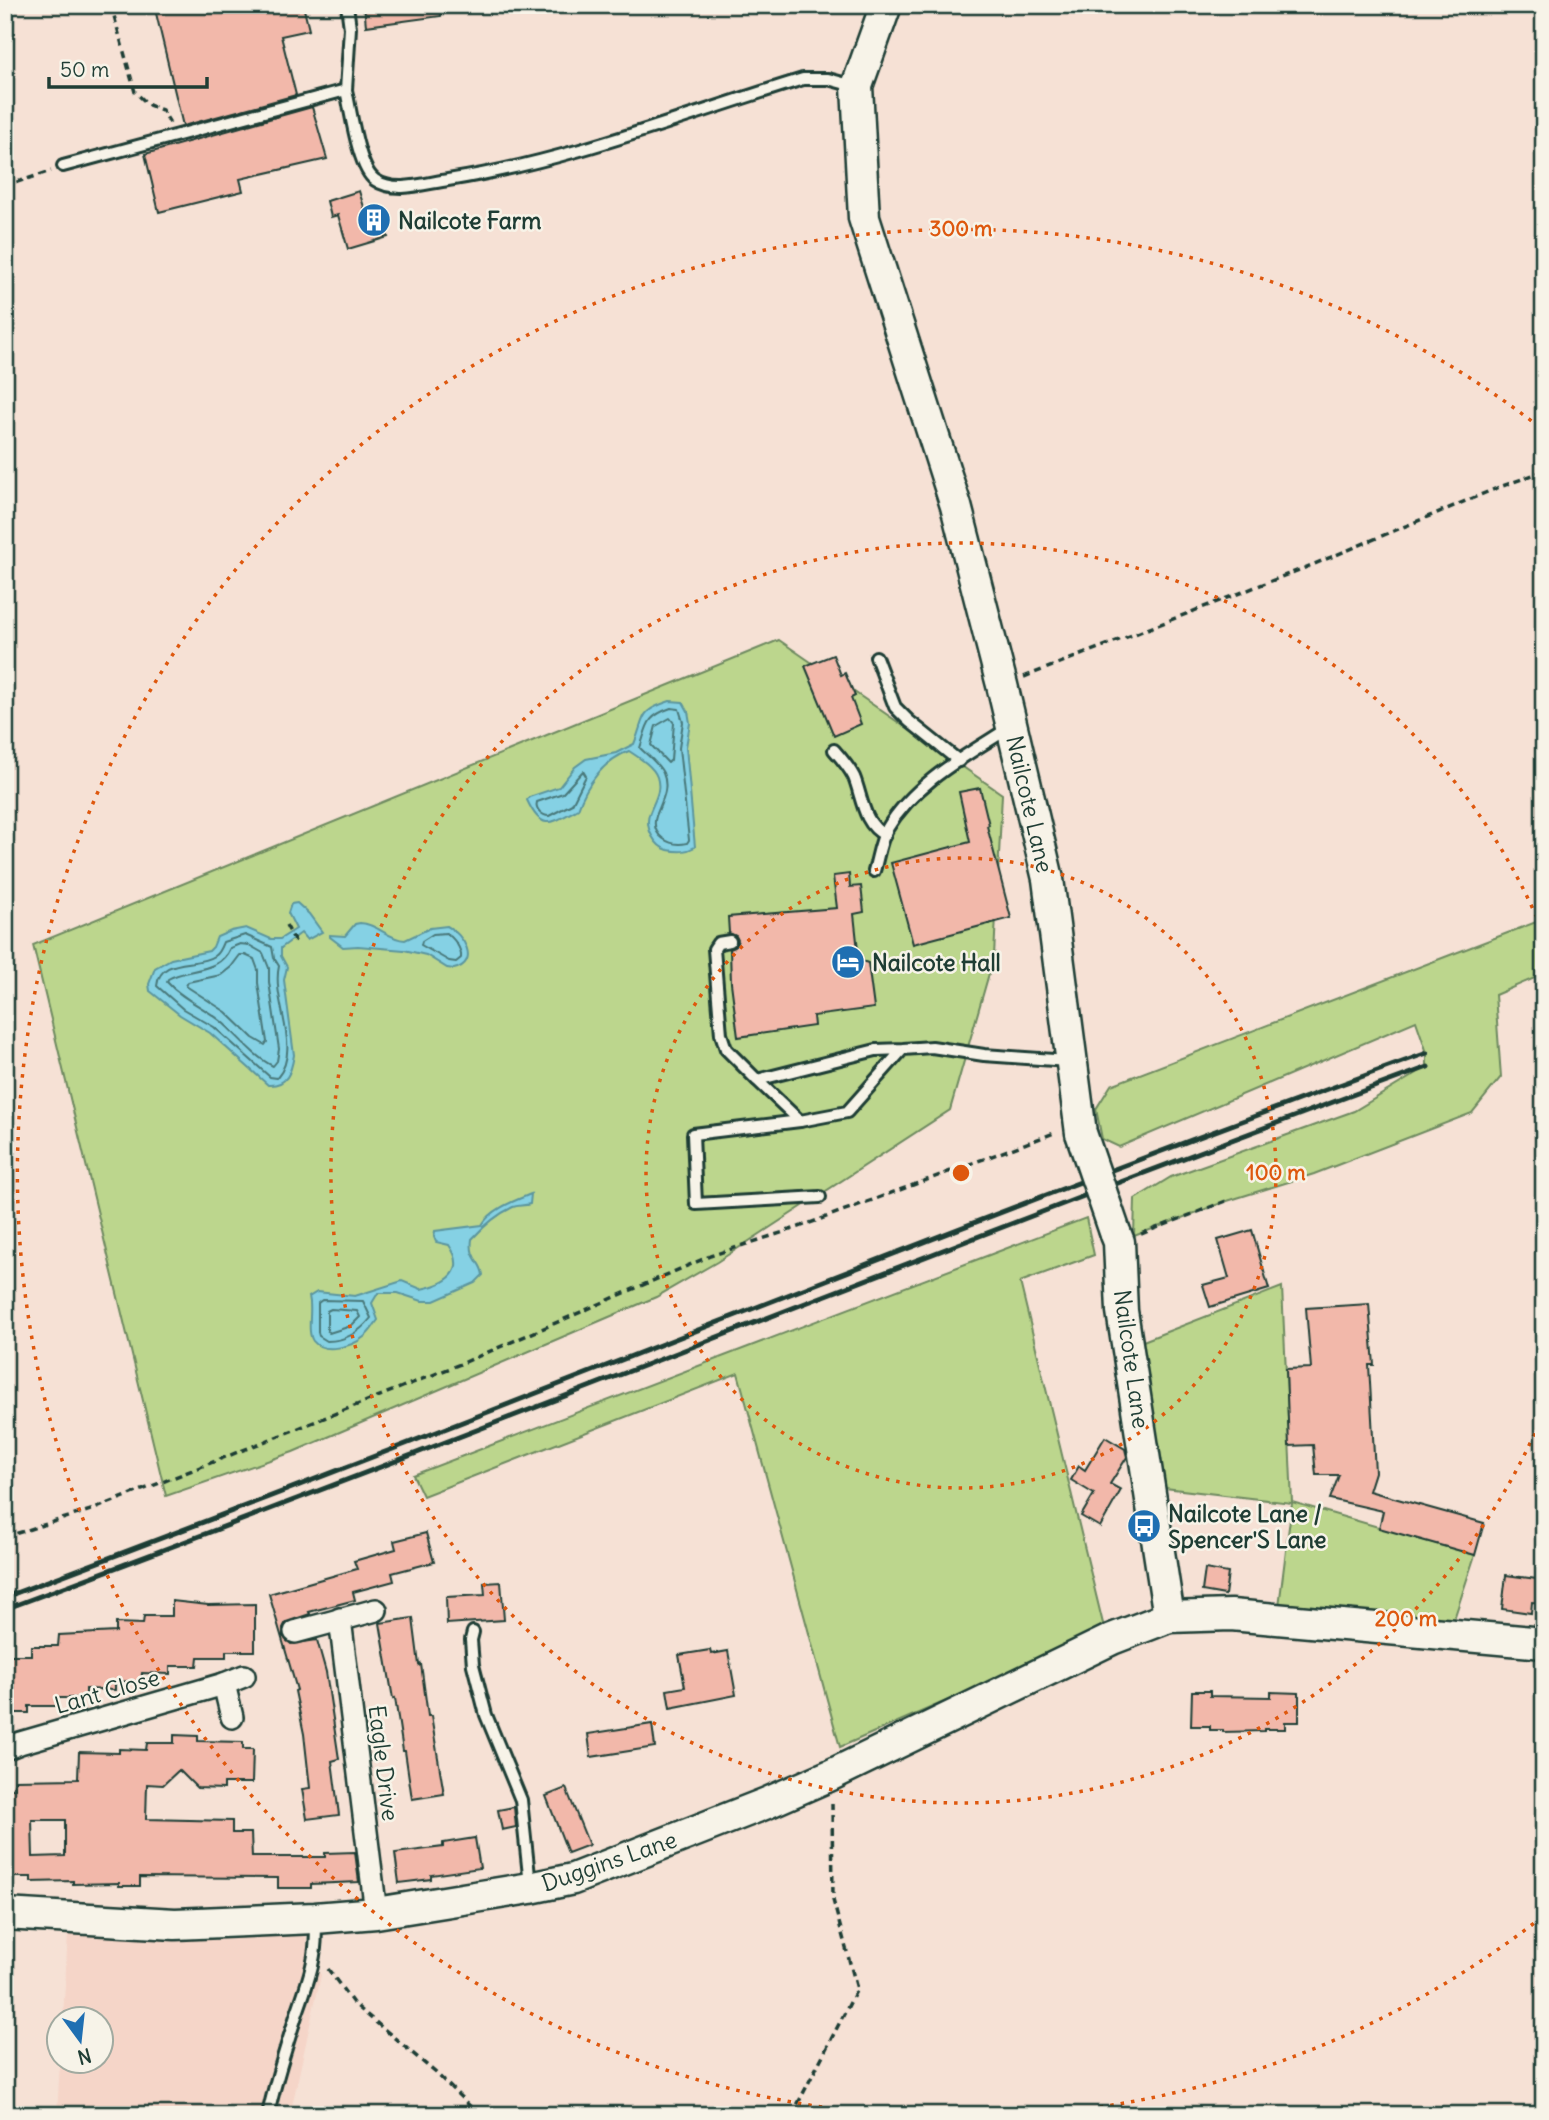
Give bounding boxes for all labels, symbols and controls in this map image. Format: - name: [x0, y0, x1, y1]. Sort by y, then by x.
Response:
- scale bar: [49, 46, 206, 90]
- text: 50 m: [60, 56, 109, 83]
- building icon: Nailcote Farm: [355, 201, 393, 239]
- place label: Nailcote Farm: [398, 206, 541, 235]
- text: 300 m: [930, 215, 993, 242]
- street label: Nailcote Lane: [1000, 733, 1060, 875]
- hotel icon: Nailcote Hall: [829, 943, 867, 981]
- place label: Nailcote Hall: [872, 948, 1001, 977]
- text: 100 m: [1246, 1159, 1306, 1186]
- centre of rings: [949, 1161, 973, 1185]
- street label: Nailcote Lane: [1108, 1288, 1156, 1430]
- place label: Nailcote Lane / Spencer'S Lane: [1168, 1499, 1327, 1554]
- bus stop icon: Nailcote Lane / Spencer'S Lane: [1125, 1507, 1163, 1545]
- text: 200 m: [1375, 1605, 1438, 1632]
- street label: Lant Close: [51, 1662, 163, 1720]
- street label: Eagle Drive: [363, 1703, 405, 1823]
- street label: Duggins Lane: [538, 1824, 680, 1898]
- north arrow: [46, 2004, 116, 2074]
- text: N: [75, 2043, 94, 2070]

